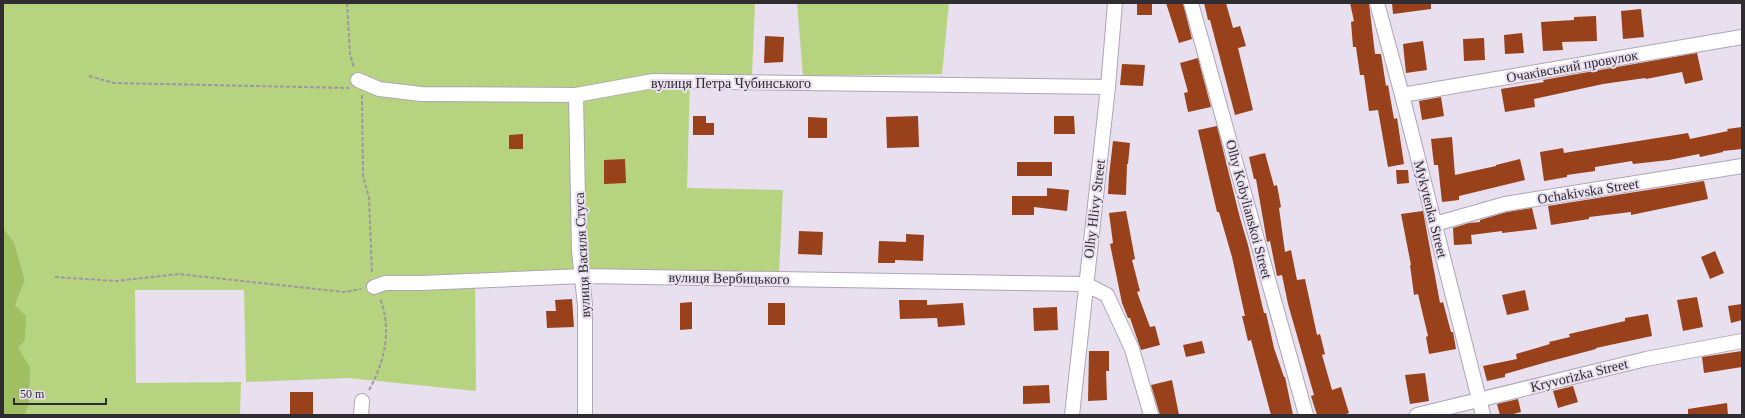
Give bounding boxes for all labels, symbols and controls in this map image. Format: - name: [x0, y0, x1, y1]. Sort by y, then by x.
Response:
- street label: Очаківський провулок: [1505, 48, 1639, 85]
- street label: вулиця Петра Чубинського: [651, 76, 811, 91]
- street label: Olhy Kobylianskoi Street: [1223, 138, 1274, 280]
- street label: Olhy Hlivy Street: [1081, 159, 1108, 259]
- street label: Mykytenka Street: [1411, 159, 1450, 260]
- street label: Ochakivska Street: [1536, 176, 1640, 207]
- street label: вулиця Василя Стуса: [572, 191, 593, 318]
- street label: вулиця Вербицького: [668, 270, 790, 287]
- street label: Kryvorizka Street: [1529, 356, 1630, 395]
- scale bar: [14, 380, 106, 406]
- text: 50 m: [20, 387, 45, 401]

